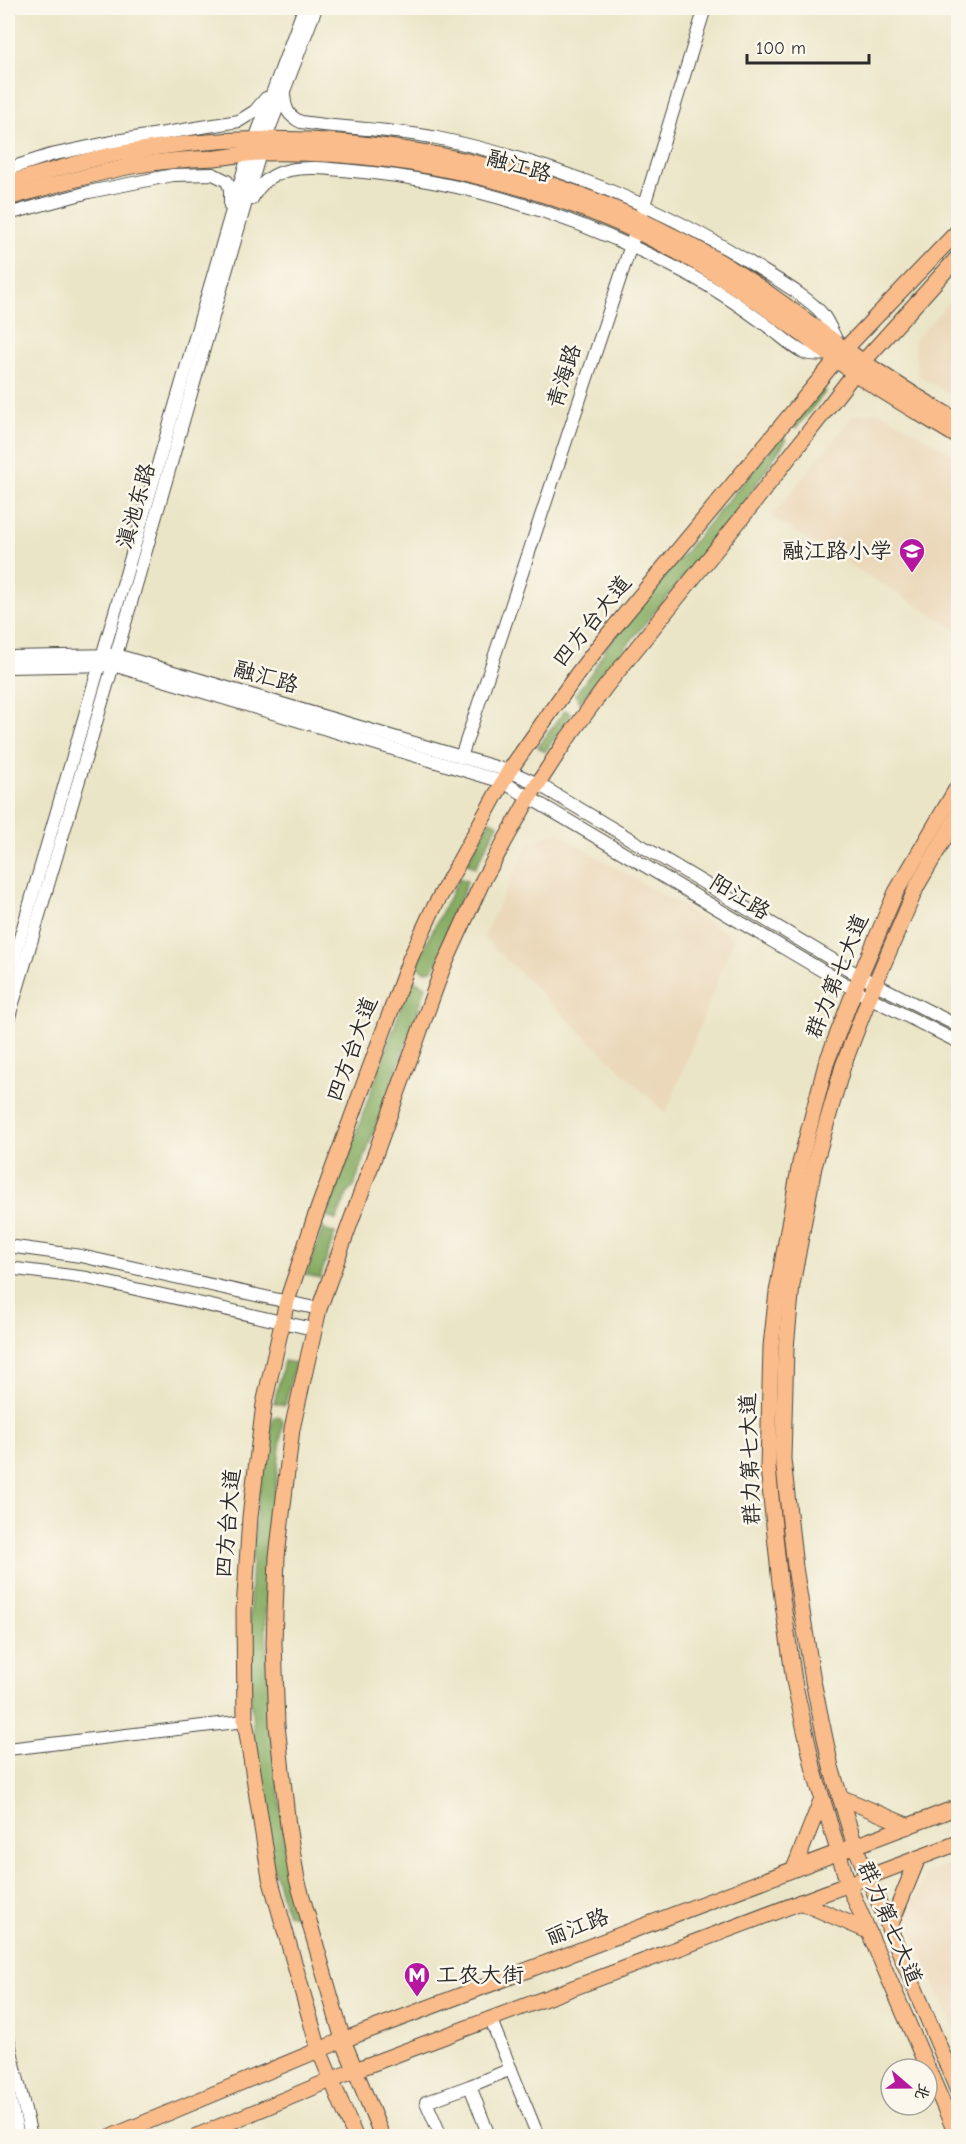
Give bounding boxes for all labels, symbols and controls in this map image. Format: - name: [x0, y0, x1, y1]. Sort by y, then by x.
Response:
- scale bar: [747, 27, 868, 65]
- text: 100 m: [756, 38, 806, 59]
- street label: 融江路: [484, 144, 554, 188]
- street label: 青海路: [541, 341, 587, 411]
- street label: 滇池东路: [111, 460, 161, 552]
- school or university icon: 融江路小学: [897, 536, 927, 574]
- place label: 融江路小学: [782, 538, 892, 564]
- street label: 四方台大道: [547, 570, 637, 672]
- street label: 融汇路: [231, 655, 301, 699]
- street label: 阳江路: [705, 869, 775, 925]
- street label: 群力第七大道: [800, 910, 874, 1042]
- street label: 四方台大道: [321, 993, 383, 1105]
- street label: 群力第七大道: [735, 1393, 765, 1525]
- street label: 四方台大道: [210, 1467, 246, 1579]
- street label: 群力第七大道: [852, 1857, 928, 1989]
- street label: 丽江路: [542, 1903, 612, 1951]
- metro station icon: 工农大街: [402, 1960, 432, 1998]
- place label: 工农大街: [436, 1962, 524, 1988]
- north arrow: [879, 2057, 939, 2117]
- text: 北: [911, 2081, 933, 2102]

